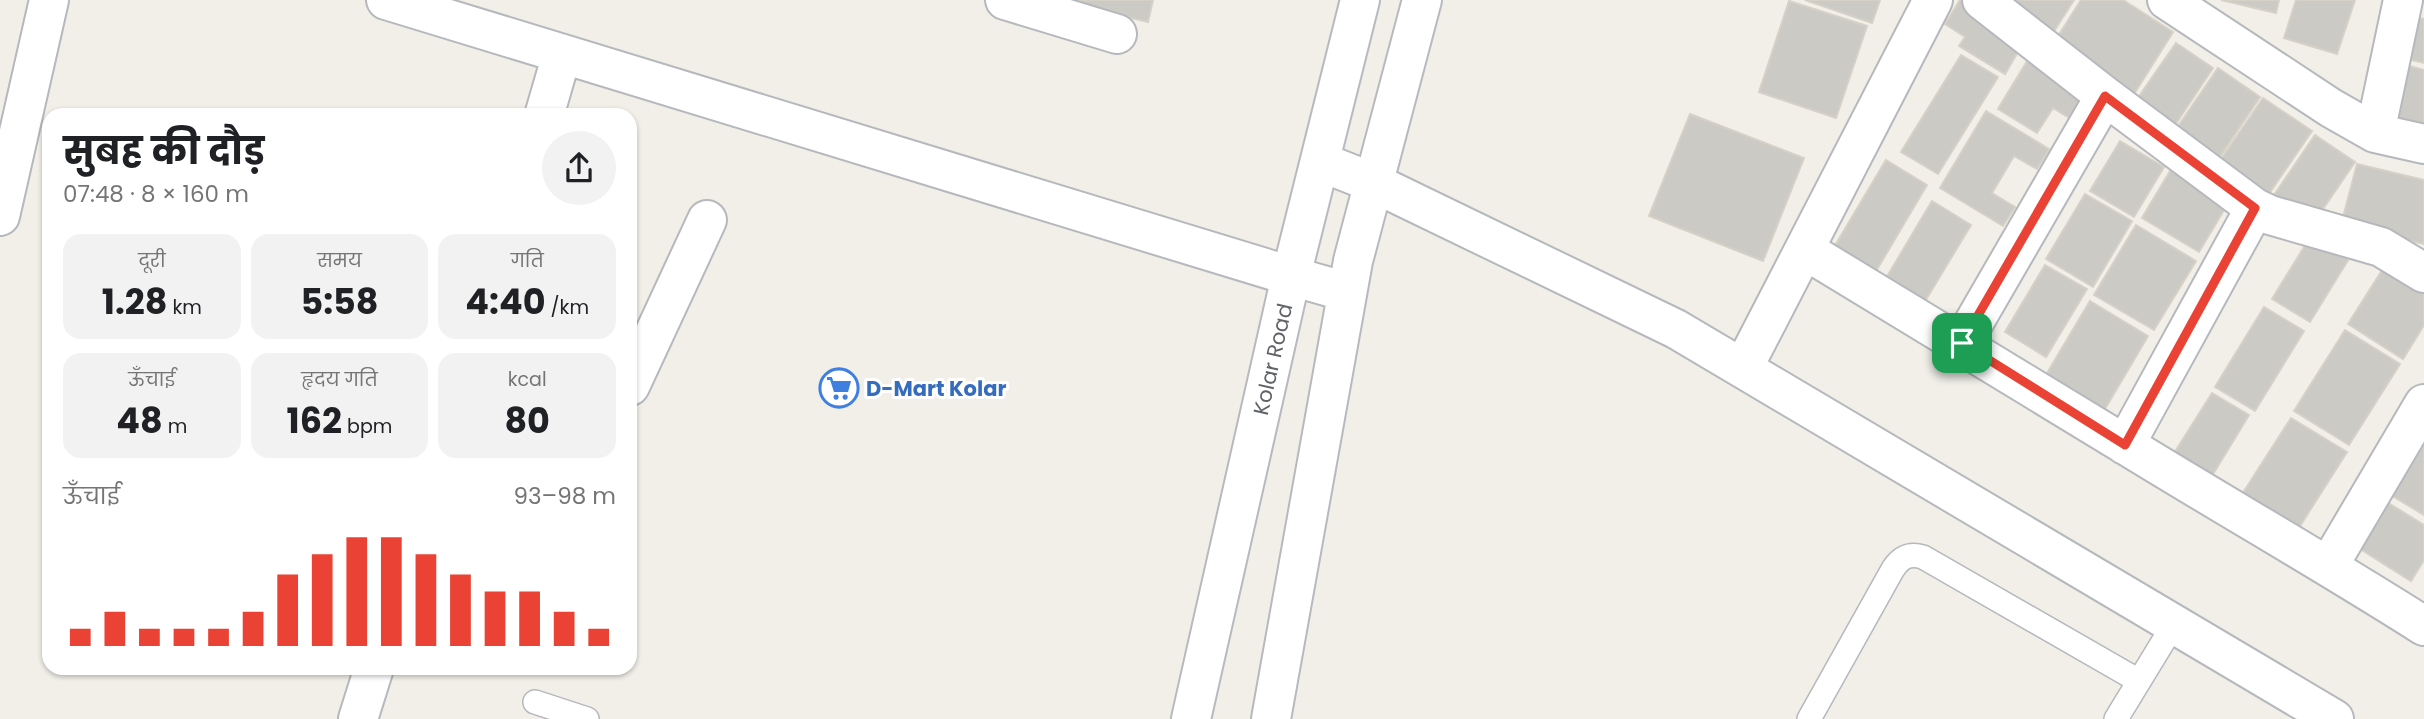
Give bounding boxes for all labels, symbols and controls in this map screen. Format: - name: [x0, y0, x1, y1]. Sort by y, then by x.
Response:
- text: सुबह की दौड़: [63, 124, 265, 177]
- button: share: [542, 131, 616, 205]
- text: 07:48 · 8 × 160 m: [63, 178, 249, 210]
- text: दूरी: [138, 247, 165, 274]
- text: समय: [317, 247, 362, 274]
- text: गति: [511, 247, 544, 274]
- text: 1.28: [102, 277, 167, 326]
- text: 5:58: [300, 277, 379, 326]
- text: 4:40: [465, 277, 546, 326]
- text: km: [167, 294, 202, 321]
- text: /km: [546, 294, 589, 321]
- street label: Kolar Road: [1246, 300, 1299, 418]
- pin: [1932, 313, 1992, 373]
- icon: arrive: [1943, 324, 1981, 362]
- text: ऊँचाई: [128, 366, 175, 393]
- text: हृदय गति: [301, 366, 378, 393]
- text: kcal: [508, 366, 547, 393]
- supermarket icon: D-Mart Kolar: [818, 367, 860, 409]
- place label: D-Mart Kolar: [866, 374, 1006, 403]
- text: 48: [116, 396, 163, 445]
- text: 162: [287, 396, 342, 445]
- text: 80: [504, 396, 550, 445]
- text: m: [163, 413, 187, 440]
- text: bpm: [342, 413, 392, 440]
- text: ऊँचाई: [63, 480, 120, 512]
- text: 93–98 m: [514, 480, 616, 512]

